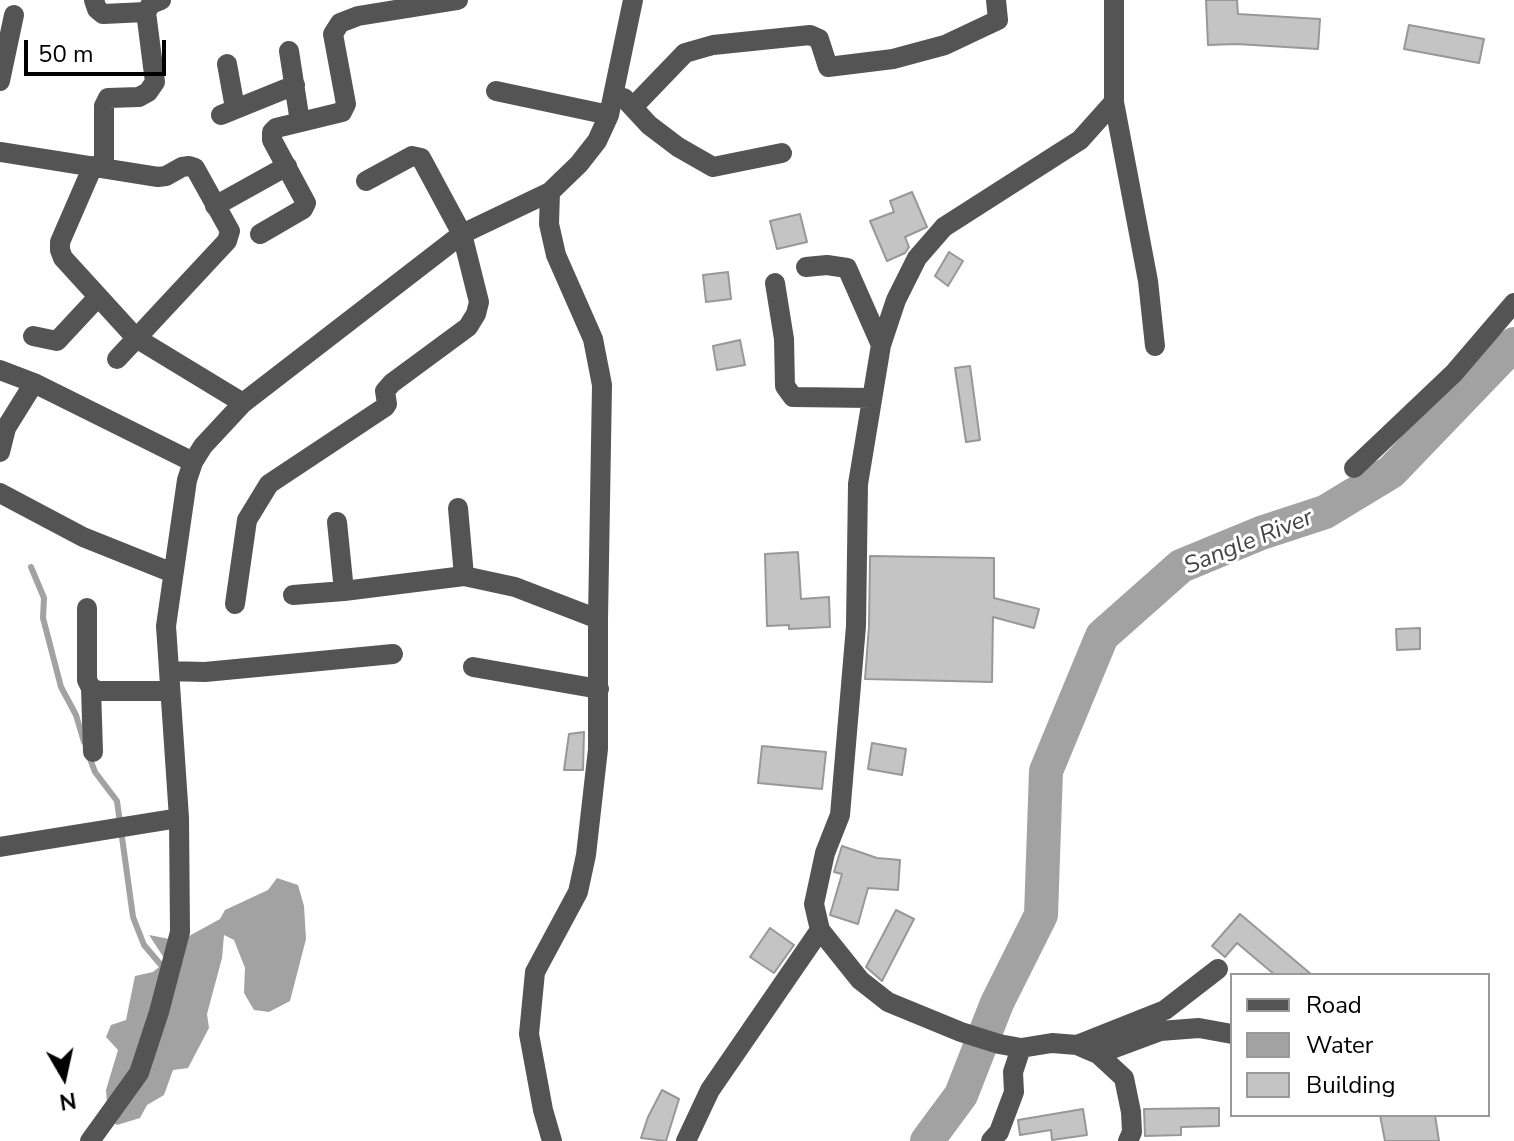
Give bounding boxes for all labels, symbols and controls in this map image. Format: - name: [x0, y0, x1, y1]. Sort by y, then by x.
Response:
- scale bar: [28, 24, 170, 74]
- text: 50 m: [38, 38, 94, 70]
- water label: Sangle River: [1180, 504, 1318, 582]
- legend: [1230, 973, 1490, 1117]
- text: Road: [1306, 989, 1362, 1021]
- text: Water: [1306, 1029, 1373, 1061]
- north arrow: [24, 1037, 104, 1117]
- text: Building: [1306, 1069, 1396, 1101]
- text: N: [57, 1085, 78, 1117]

